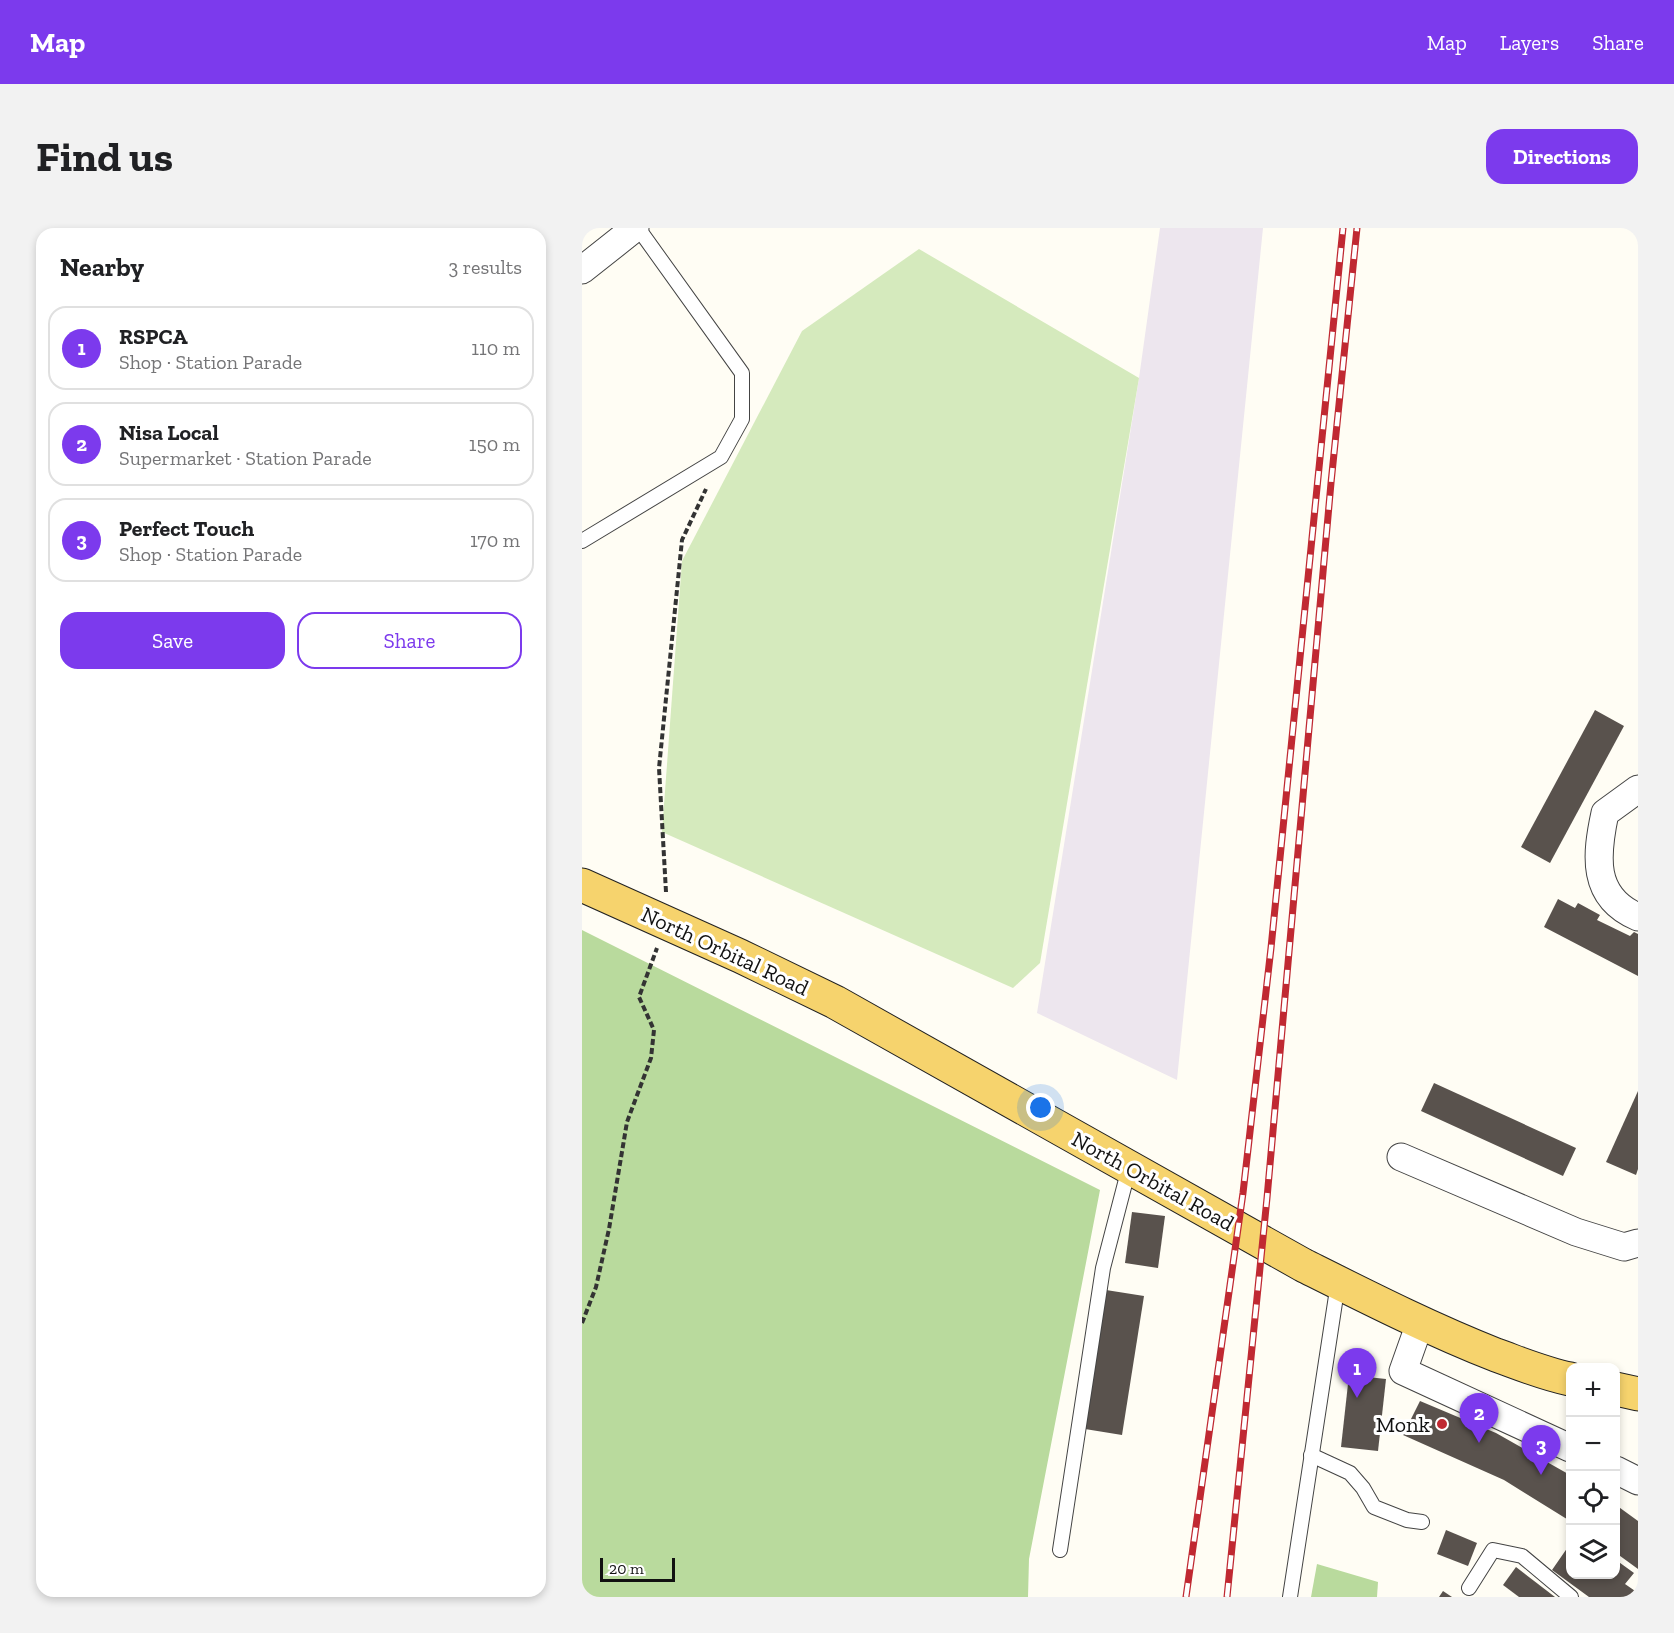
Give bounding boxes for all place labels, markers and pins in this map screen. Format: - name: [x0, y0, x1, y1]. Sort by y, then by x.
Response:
- pin: 1: [1338, 1348, 1376, 1398]
- pin: 2: [1460, 1394, 1498, 1443]
- place label: Monk: [1376, 1411, 1431, 1438]
- marker: Monk: [1435, 1417, 1449, 1431]
- pin: 3: [1522, 1426, 1560, 1475]

